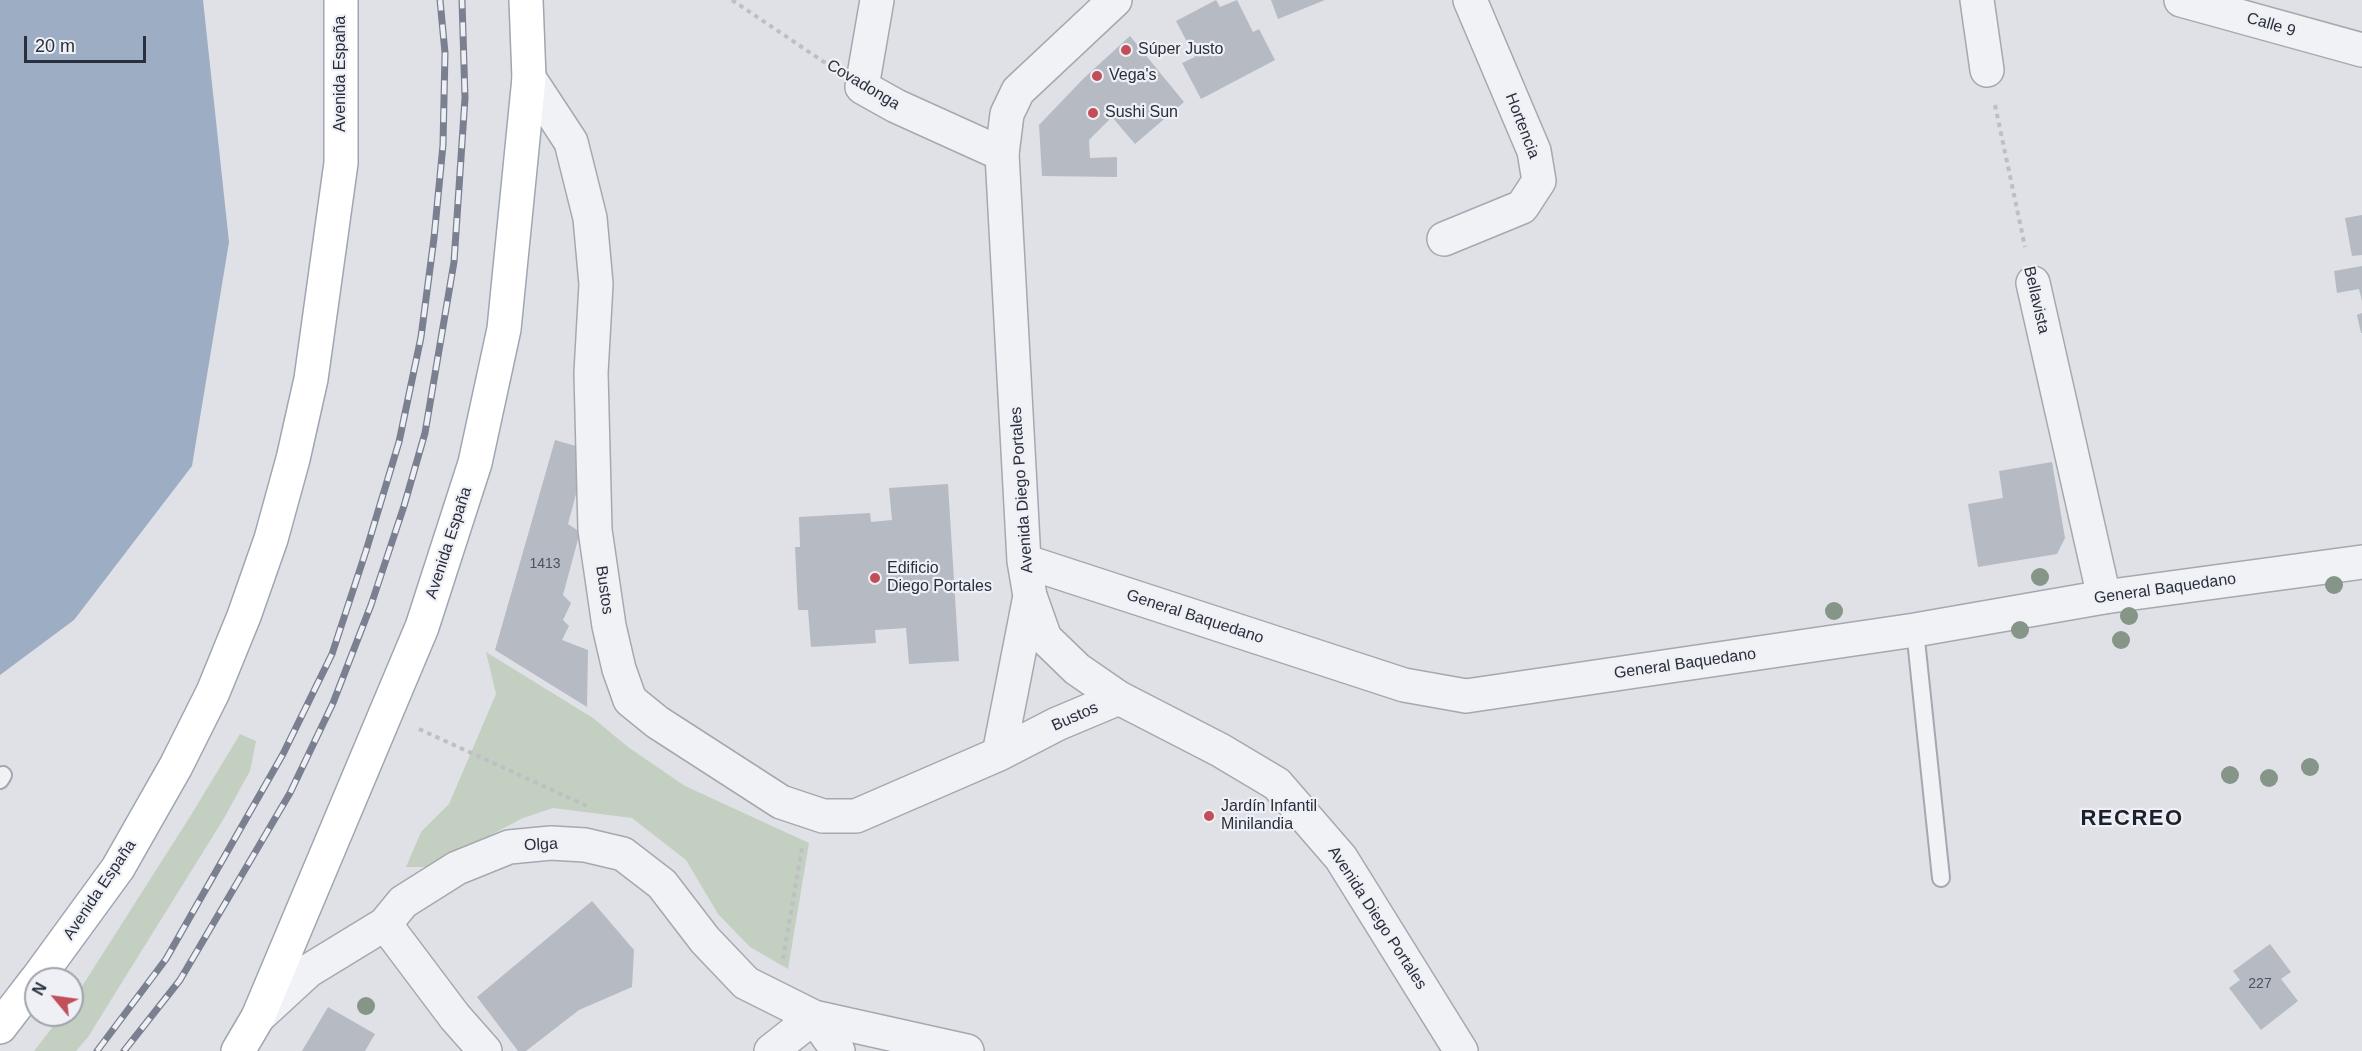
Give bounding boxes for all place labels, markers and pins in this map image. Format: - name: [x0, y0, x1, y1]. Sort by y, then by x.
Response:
- place label: Súper Justo: [1138, 40, 1223, 60]
- marker: Súper Justo: [1119, 43, 1133, 57]
- place label: Vega's: [1109, 66, 1157, 86]
- marker: Vega's: [1090, 69, 1104, 83]
- place label: Sushi Sun: [1105, 103, 1178, 123]
- marker: Sushi Sun: [1086, 106, 1100, 120]
- place label: Edificio Diego Portales: [887, 559, 992, 597]
- marker: Edificio Diego Portales: [868, 571, 882, 585]
- place label: Jardín Infantil Minilandia: [1221, 797, 1317, 835]
- marker: Jardín Infantil Minilandia: [1202, 809, 1216, 823]

